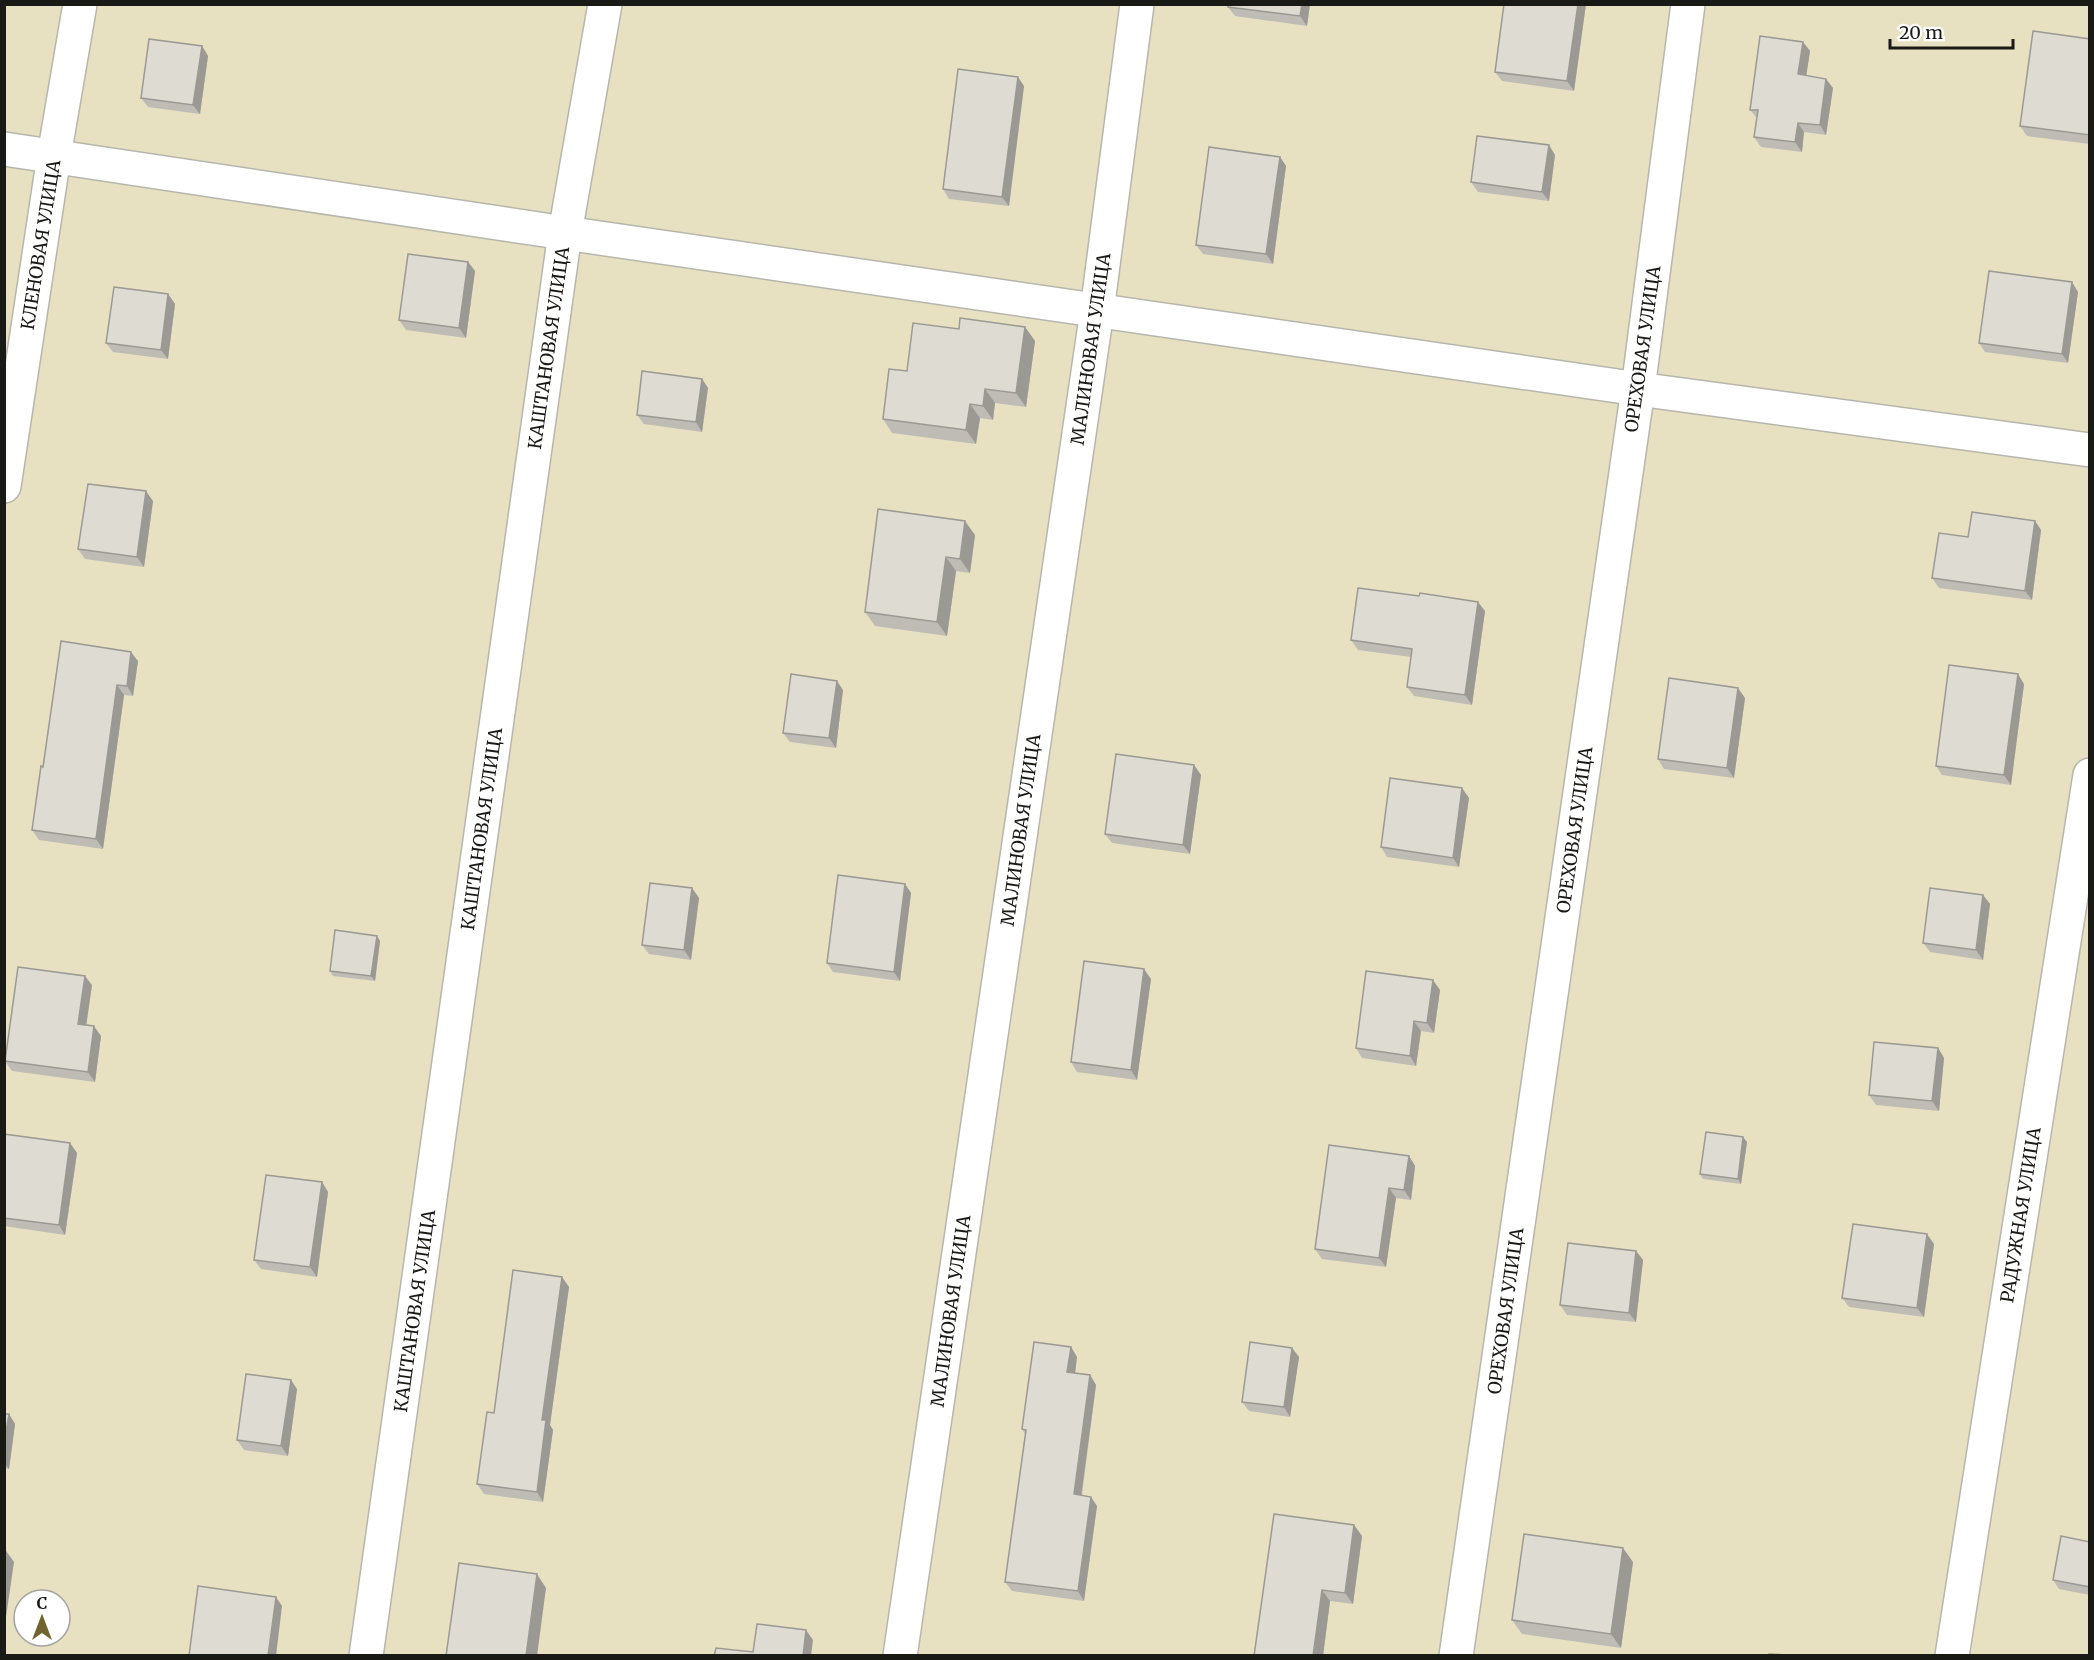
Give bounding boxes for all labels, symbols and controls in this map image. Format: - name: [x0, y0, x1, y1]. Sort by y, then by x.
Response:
- scale bar: [1890, 12, 2013, 50]
- text: 20 m: [1899, 21, 1943, 44]
- street label: КЛЕНОВАЯ УЛИЦА: [16, 158, 65, 332]
- street label: КАШТАНОВАЯ УЛИЦА: [523, 245, 574, 451]
- street label: МАЛИНОВАЯ УЛИЦА: [1066, 251, 1115, 446]
- street label: ОРЕХОВАЯ УЛИЦА: [1619, 264, 1666, 434]
- street label: КАШТАНОВАЯ УЛИЦА: [456, 726, 507, 932]
- street label: МАЛИНОВАЯ УЛИЦА: [996, 732, 1045, 927]
- street label: ОРЕХОВАЯ УЛИЦА: [1551, 745, 1598, 915]
- street label: РАДУЖНАЯ УЛИЦА: [1995, 1125, 2046, 1304]
- street label: КАШТАНОВАЯ УЛИЦА: [389, 1208, 440, 1414]
- street label: МАЛИНОВАЯ УЛИЦА: [926, 1213, 975, 1408]
- street label: ОРЕХОВАЯ УЛИЦА: [1482, 1226, 1529, 1396]
- north arrow: [12, 1588, 72, 1648]
- text: С: [37, 1593, 47, 1613]

